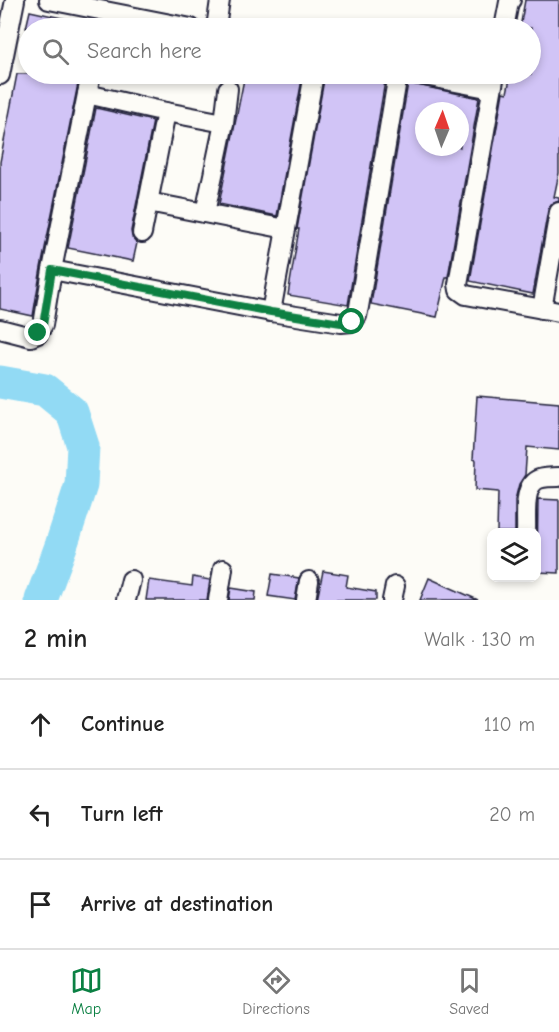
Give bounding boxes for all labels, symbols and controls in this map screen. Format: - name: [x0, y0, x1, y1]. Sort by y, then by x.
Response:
- search box: [18, 18, 541, 84]
- icon: search: [39, 35, 72, 68]
- text: Search here: [87, 38, 202, 64]
- north arrow: [415, 102, 469, 156]
- route start: [338, 308, 364, 334]
- route end: [24, 319, 50, 345]
- map controls: [487, 528, 541, 582]
- button: layers: [487, 528, 541, 582]
- text: 2 min: [24, 624, 87, 654]
- text: Walk · 130 m: [424, 628, 535, 651]
- icon: ahead: [24, 708, 57, 741]
- text: Continue: [81, 711, 164, 737]
- text: 110 m: [484, 713, 535, 736]
- icon: left: [24, 798, 57, 831]
- text: Turn left: [81, 801, 163, 827]
- text: 20 m: [489, 803, 535, 826]
- icon: arrive: [24, 888, 57, 921]
- text: Arrive at destination: [81, 891, 273, 917]
- tab: Map: [70, 964, 103, 1018]
- tab: Directions: [242, 964, 310, 1018]
- tab: Saved: [449, 964, 489, 1018]

